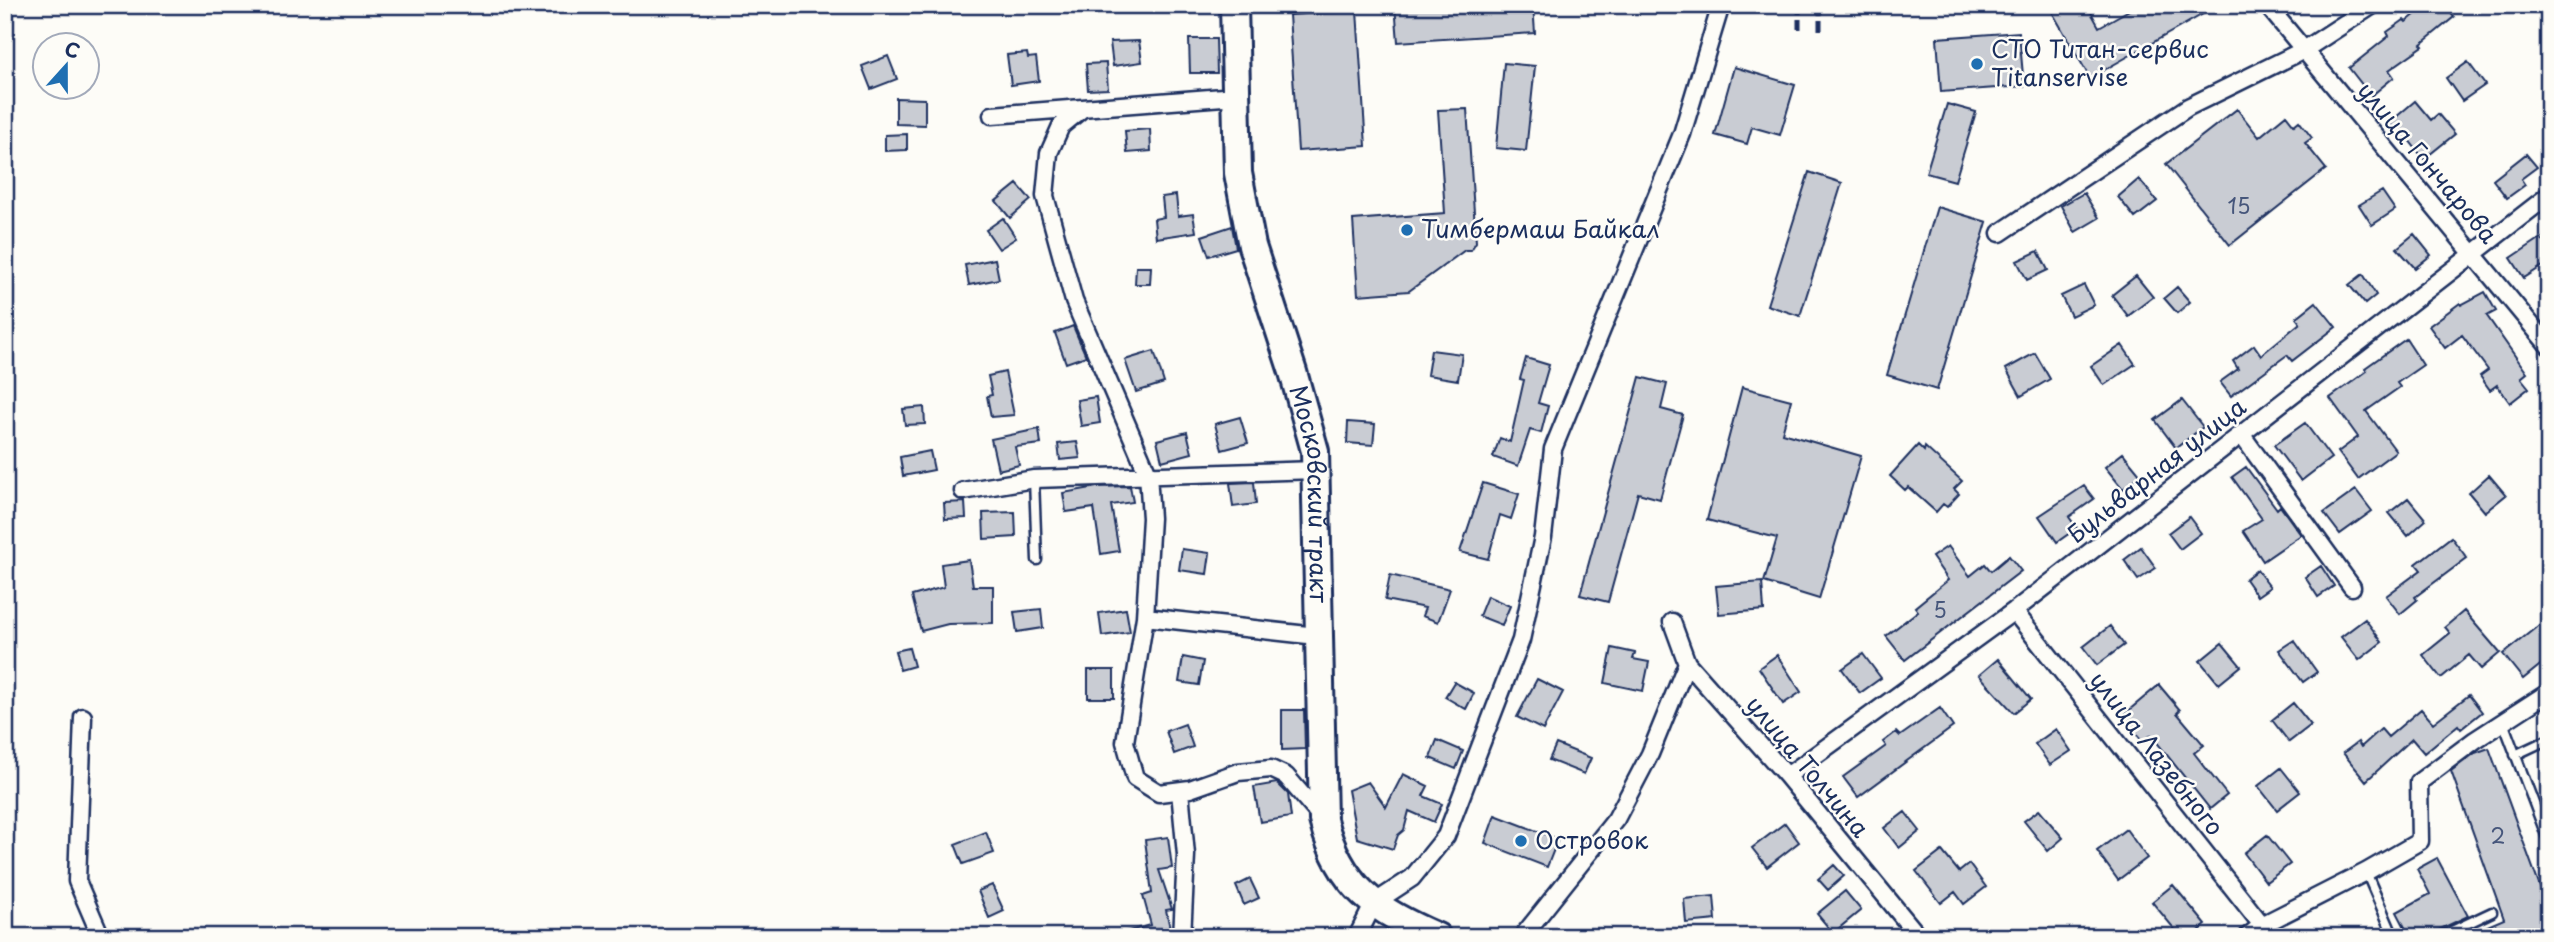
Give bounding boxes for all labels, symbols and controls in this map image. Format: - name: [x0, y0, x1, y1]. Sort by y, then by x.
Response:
- place label: СТО Титан-сервис Titanservise: [1991, 30, 2209, 94]
- north arrow: [32, 32, 102, 102]
- text: С: [61, 34, 84, 65]
- marker: СТО Титан-сервис Titanservise: [1969, 56, 1985, 72]
- street label: улица Гончарова: [2350, 73, 2507, 251]
- house number: 15: [2228, 189, 2250, 221]
- place label: Тимбермаш Байкал: [1421, 210, 1659, 246]
- marker: Тимбермаш Байкал: [1399, 222, 1415, 238]
- street label: Московский тракт: [1281, 381, 1338, 604]
- street label: Бульварная улица: [2059, 388, 2253, 551]
- house number: 5: [1933, 593, 1947, 625]
- street label: улица Лазебного: [2082, 663, 2233, 843]
- street label: улица Толчина: [1738, 687, 1879, 844]
- house number: 2: [2491, 819, 2505, 851]
- place label: Островок: [1535, 821, 1649, 857]
- marker: Островок: [1513, 833, 1529, 849]

